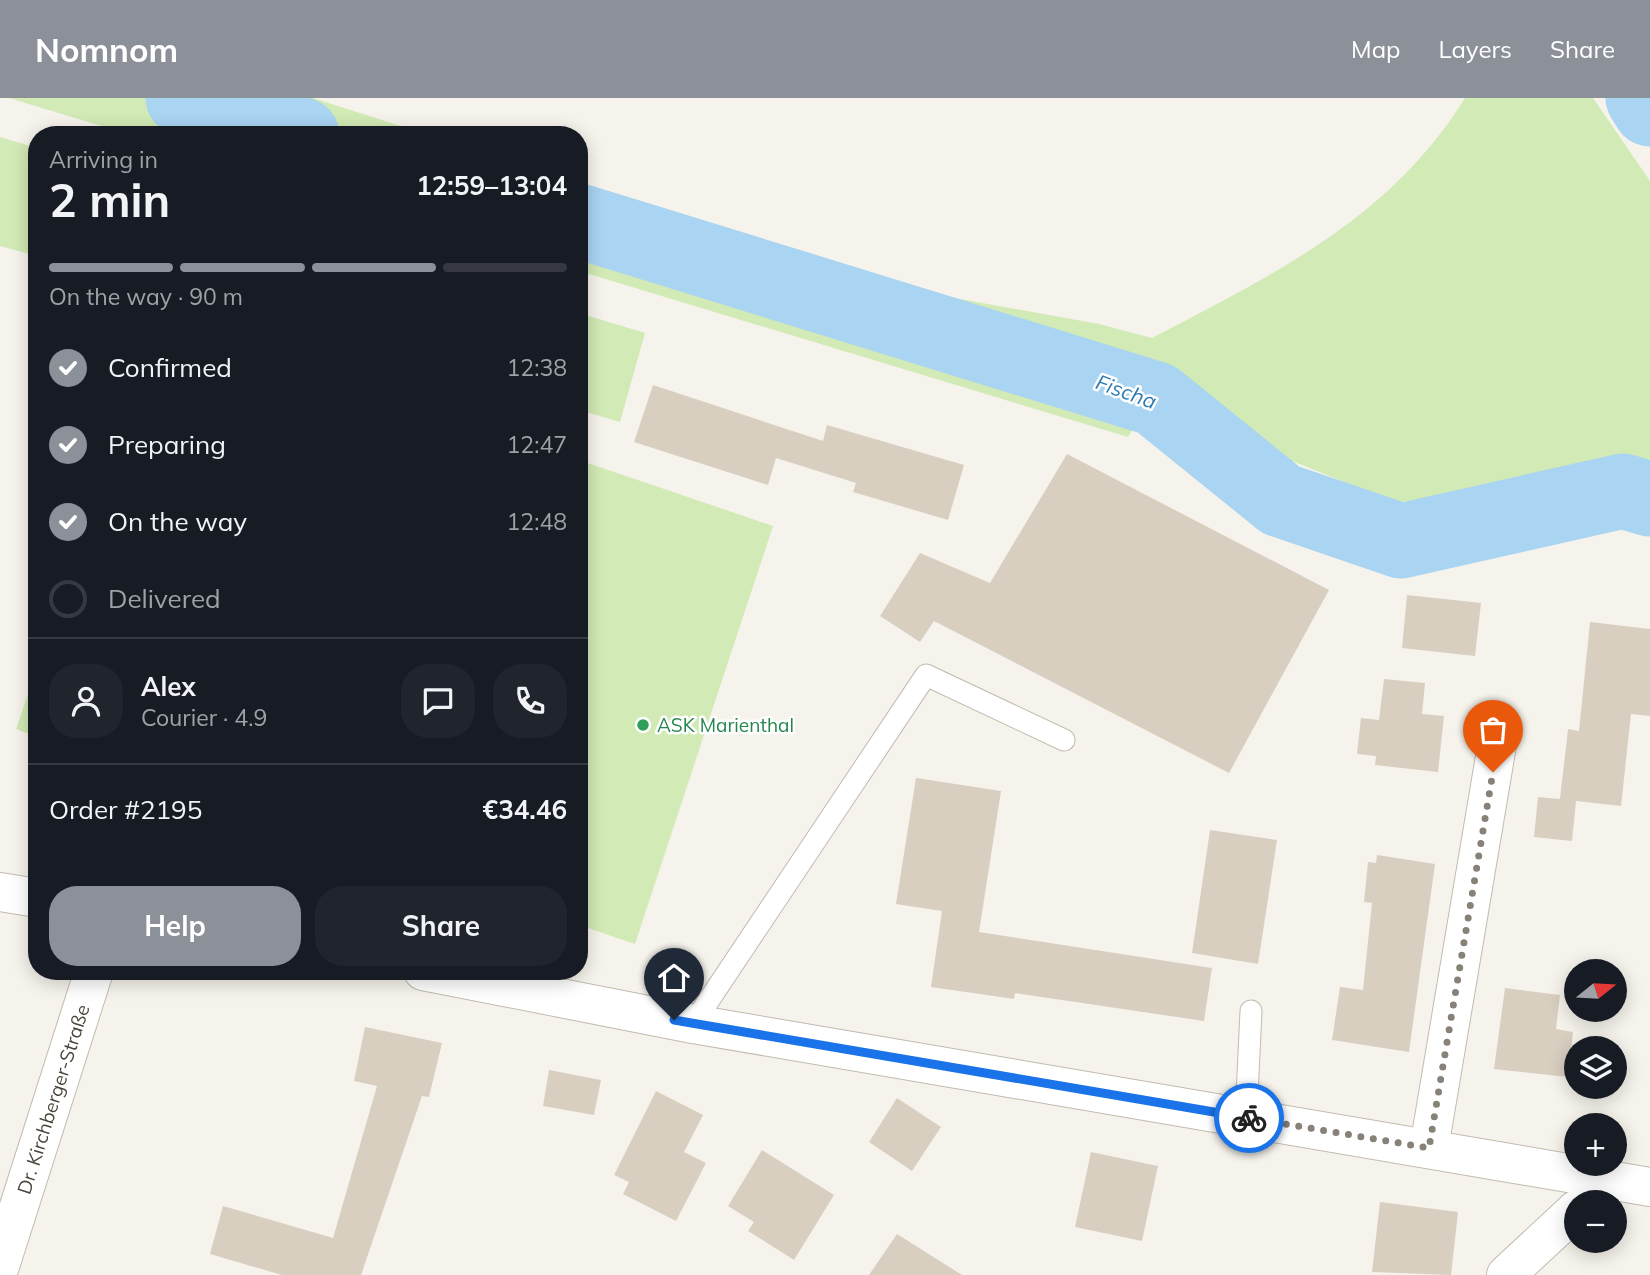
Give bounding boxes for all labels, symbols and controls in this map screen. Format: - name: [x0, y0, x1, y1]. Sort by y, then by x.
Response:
- text: Nomnom: [35, 29, 178, 70]
- text: Map: [1351, 34, 1400, 64]
- text: Layers: [1438, 34, 1512, 64]
- text: Share: [1550, 34, 1615, 64]
- text: Arriving in: [49, 145, 158, 174]
- text: 12:59–13:04: [416, 169, 567, 202]
- text: 2 min: [49, 171, 170, 229]
- text: On the way · 90 m: [49, 282, 243, 311]
- icon: check: [49, 349, 87, 387]
- text: Confirmed: [108, 351, 232, 384]
- text: 12:38: [507, 353, 567, 382]
- water label: Fischa: [1093, 368, 1160, 414]
- icon: check: [49, 426, 87, 464]
- text: Preparing: [108, 428, 226, 461]
- text: 12:47: [507, 430, 567, 459]
- icon: check: [49, 503, 87, 541]
- text: On the way: [108, 505, 247, 538]
- text: 12:48: [507, 507, 567, 536]
- text: Delivered: [108, 582, 221, 615]
- button: person: [49, 664, 123, 738]
- button: chat: [401, 664, 475, 738]
- button: phone: [493, 664, 567, 738]
- text: Alex: [141, 670, 196, 703]
- pin: [1463, 700, 1523, 772]
- text: Courier · 4.9: [141, 703, 267, 732]
- icon: bag: [1474, 711, 1512, 749]
- place label: ASK Marienthal: [657, 713, 794, 737]
- marker: ASK Marienthal: [635, 717, 651, 733]
- text: Order #2195: [49, 793, 202, 826]
- text: €34.46: [483, 793, 567, 826]
- button: Help: [49, 886, 301, 966]
- button: Share: [315, 886, 567, 966]
- pin: [644, 948, 704, 1020]
- icon: home: [655, 959, 693, 997]
- north arrow: [1564, 959, 1628, 1022]
- map controls: [1564, 959, 1627, 1253]
- street label: Dr. Kirchberger-Straße: [12, 1001, 95, 1197]
- button: layers: [1564, 1036, 1627, 1099]
- courier: [1214, 1083, 1284, 1153]
- icon: bike: [1230, 1099, 1268, 1137]
- button: +: [1564, 1113, 1627, 1176]
- button: −: [1564, 1190, 1627, 1253]

